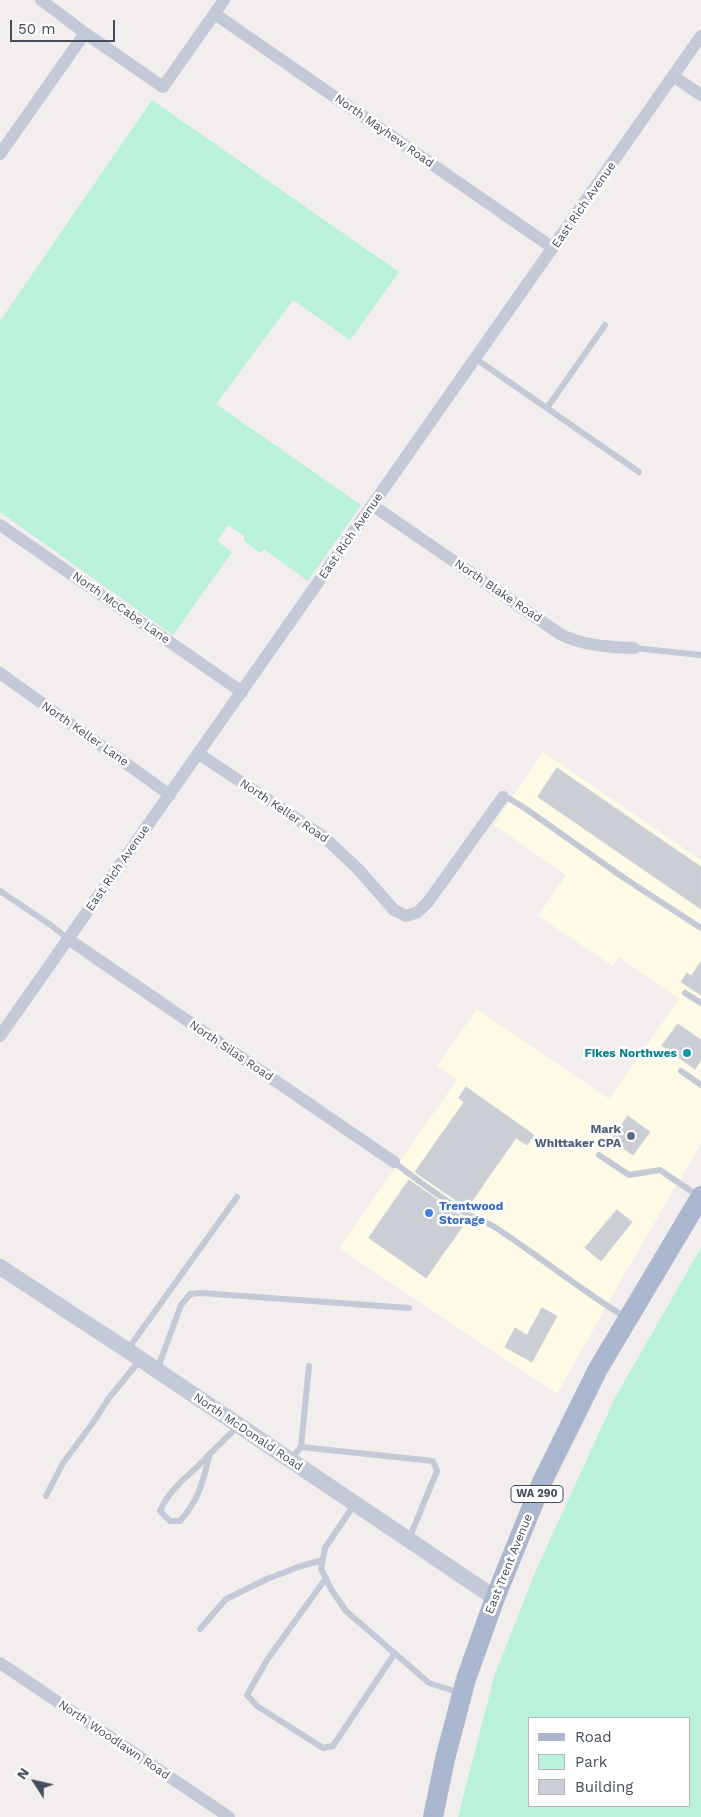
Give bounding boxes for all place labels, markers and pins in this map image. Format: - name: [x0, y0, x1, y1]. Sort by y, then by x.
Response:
- place label: Fikes Northwes: [584, 1046, 677, 1060]
- marker: Fikes Northwes: [681, 1047, 693, 1059]
- place label: Mark Whittaker CPA: [535, 1122, 621, 1150]
- marker: Mark Whittaker CPA: [625, 1130, 637, 1142]
- place label: Trentwood Storage: [439, 1199, 503, 1227]
- marker: Trentwood Storage: [423, 1207, 435, 1219]

